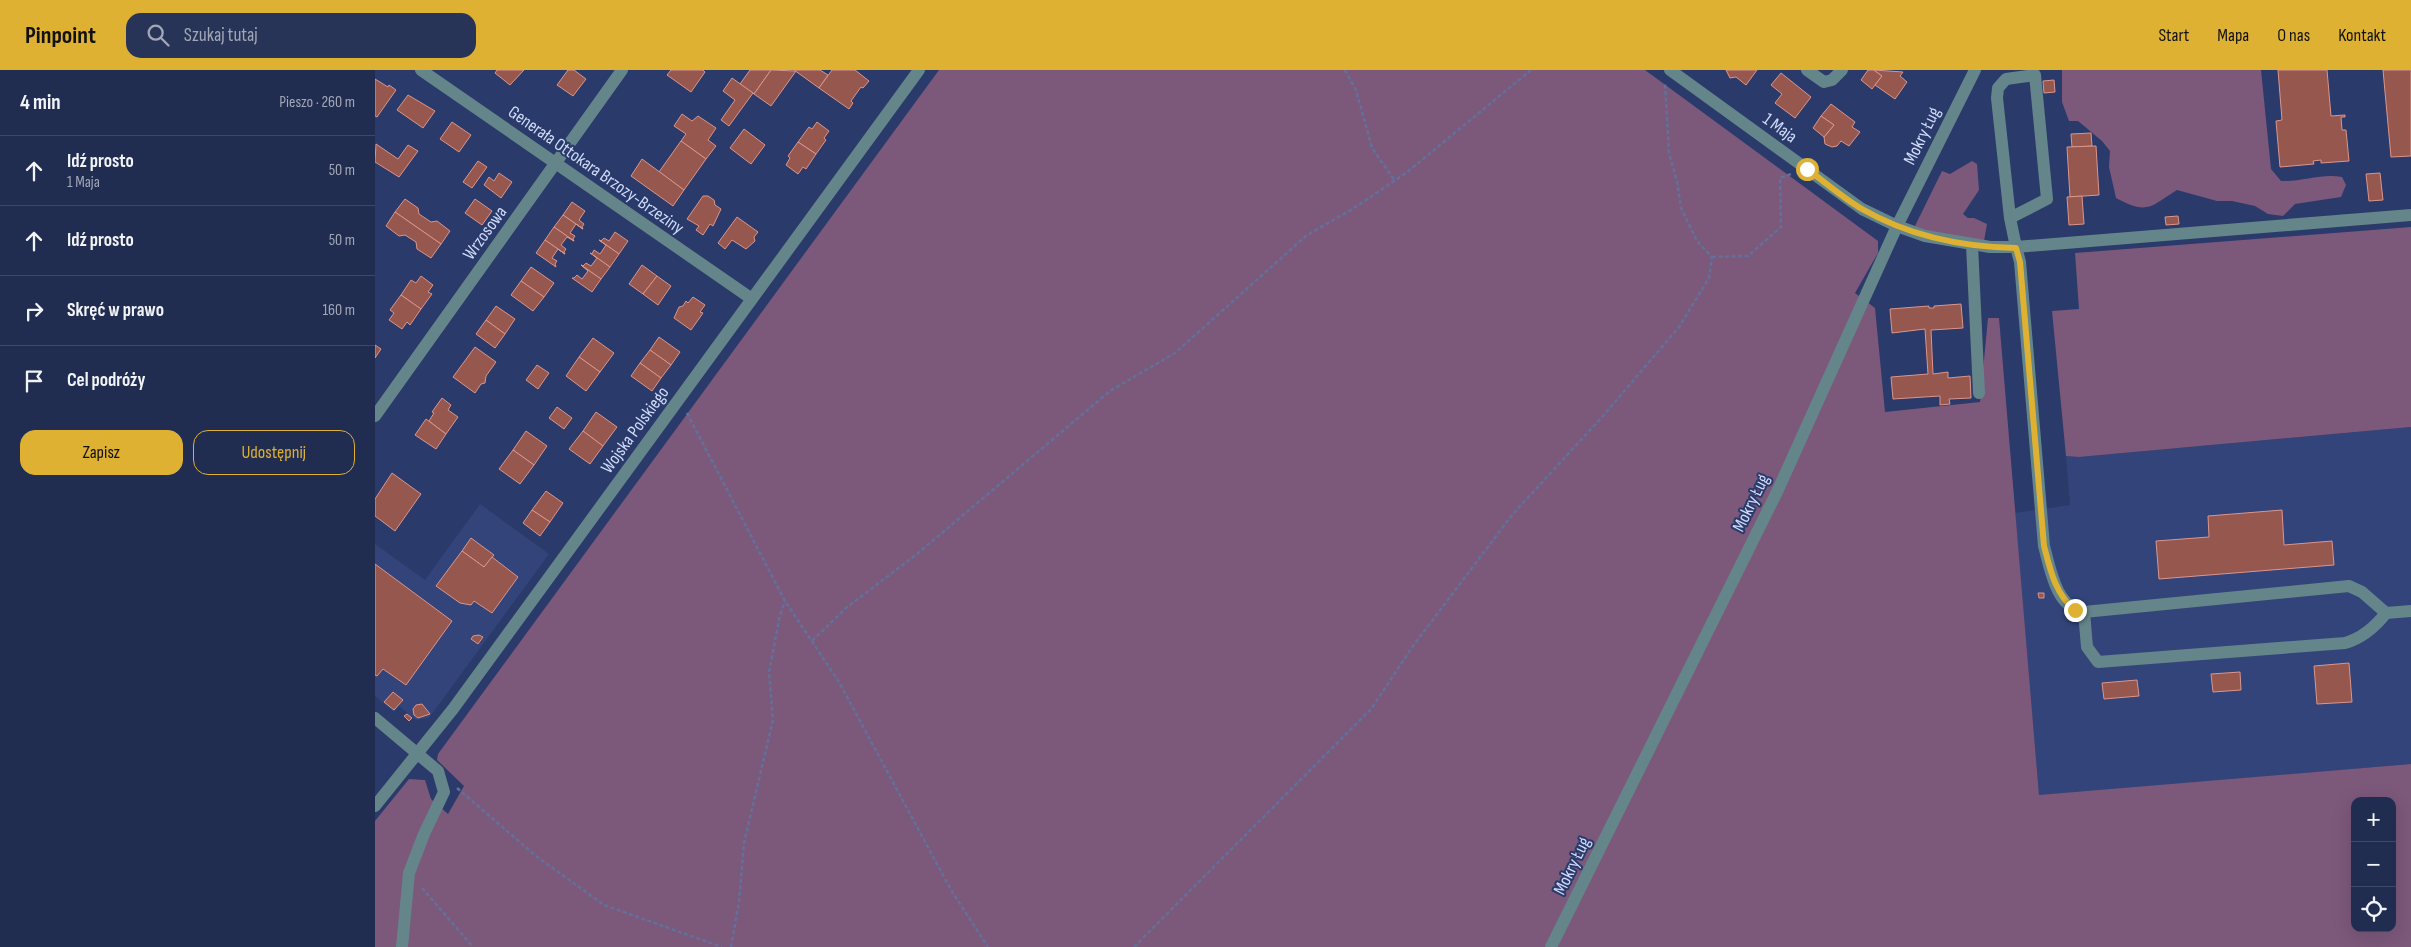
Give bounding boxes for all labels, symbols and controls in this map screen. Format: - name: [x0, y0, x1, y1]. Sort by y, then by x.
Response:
- search box: [126, 13, 476, 58]
- text: Pinpoint: [25, 21, 96, 50]
- icon: search: [144, 21, 172, 49]
- text: Szukaj tutaj: [184, 24, 258, 47]
- text: Start: [2158, 25, 2189, 46]
- text: Mapa: [2217, 25, 2249, 46]
- text: O nas: [2277, 25, 2310, 46]
- text: Kontakt: [2338, 25, 2386, 46]
- text: 4 min: [20, 90, 61, 115]
- text: Pieszo · 260 m: [279, 93, 355, 112]
- street label: Generała Ottokara Brzozy-Brzeziny: [504, 101, 688, 239]
- street label: Mokry Ług: [1899, 104, 1945, 168]
- street label: 1 Maja: [1759, 109, 1801, 147]
- text: Idź prosto: [67, 150, 134, 173]
- icon: ahead: [20, 157, 48, 185]
- route start: [1796, 158, 1819, 181]
- text: 50 m: [329, 161, 355, 180]
- text: 1 Maja: [67, 173, 100, 192]
- street label: Wrzosowa: [459, 202, 511, 264]
- icon: ahead: [20, 227, 48, 255]
- text: Idź prosto: [67, 229, 134, 252]
- text: 50 m: [329, 231, 355, 250]
- icon: right: [20, 297, 48, 325]
- text: Skręć w prawo: [67, 299, 164, 322]
- text: 160 m: [322, 301, 355, 320]
- icon: arrive: [20, 367, 48, 395]
- text: Cel podróży: [67, 369, 145, 392]
- street label: Wojska Polskiego: [596, 383, 674, 477]
- button: Zapisz: [20, 430, 183, 475]
- button: Udostępnij: [193, 430, 355, 475]
- street label: Mokry Ług: [1728, 471, 1774, 535]
- route end: [2064, 599, 2087, 622]
- map controls: [2351, 797, 2396, 932]
- button: +: [2351, 797, 2396, 842]
- street label: Mokry Ług: [1549, 834, 1595, 898]
- button: −: [2351, 842, 2396, 887]
- button: locate: [2351, 887, 2396, 932]

